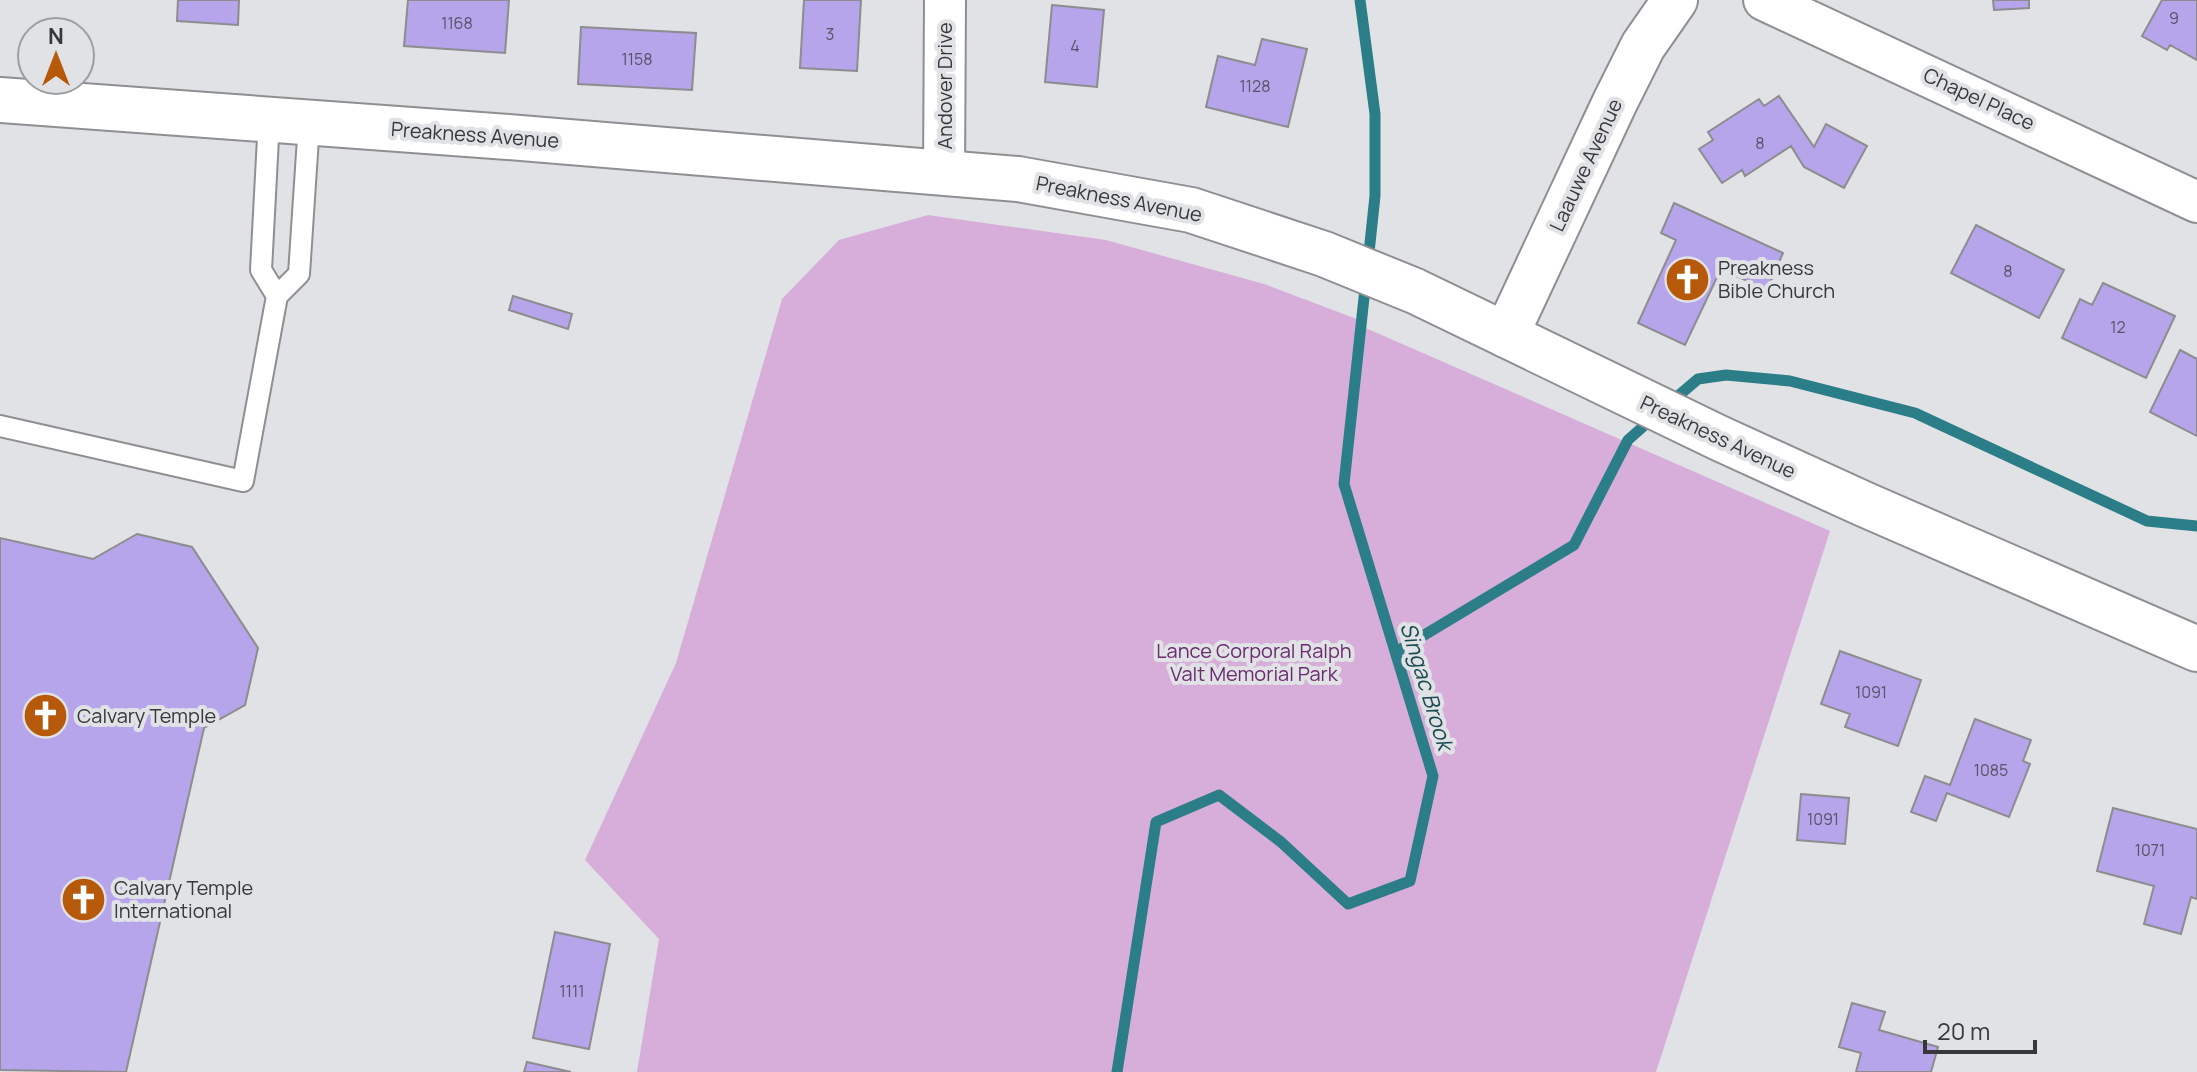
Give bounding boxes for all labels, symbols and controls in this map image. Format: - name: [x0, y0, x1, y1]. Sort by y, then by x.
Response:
- house number: 9: [2169, 7, 2179, 29]
- house number: 1168: [441, 12, 473, 34]
- north arrow: [16, 16, 96, 96]
- text: N: [48, 21, 64, 51]
- street label: Andover Drive: [931, 22, 958, 150]
- house number: 3: [826, 23, 834, 45]
- house number: 4: [1070, 35, 1080, 57]
- house number: 1158: [621, 48, 653, 70]
- street label: Chapel Place: [1919, 61, 2039, 136]
- house number: 1128: [1240, 75, 1270, 97]
- street label: Laauwe Avenue: [1543, 94, 1628, 235]
- street label: Preakness Avenue: [390, 115, 560, 154]
- house number: 8: [1755, 132, 1765, 154]
- street label: Preakness Avenue: [1034, 169, 1204, 228]
- place label: Preakness Bible Church: [1718, 254, 1835, 304]
- church icon: Preakness Bible Church: [1663, 255, 1711, 303]
- house number: 8: [2003, 260, 2013, 282]
- house number: 12: [2110, 316, 2126, 338]
- street label: Preakness Avenue: [1636, 389, 1800, 484]
- water label: Singac Brook: [1393, 619, 1462, 756]
- park label: Lance Corporal Ralph Valt Memorial Park: [1156, 637, 1352, 687]
- house number: 1091: [1855, 681, 1887, 703]
- church icon: Calvary Temple: [22, 692, 70, 740]
- place label: Calvary Temple: [77, 702, 216, 729]
- house number: 1085: [1974, 759, 2008, 781]
- house number: 1091: [1807, 808, 1839, 830]
- house number: 1071: [2135, 839, 2165, 861]
- place label: Calvary Temple International: [114, 874, 253, 924]
- church icon: Calvary Temple International: [59, 875, 107, 923]
- house number: 1111: [560, 980, 584, 1002]
- scale bar: [1925, 1004, 2035, 1054]
- text: 20 m: [1937, 1014, 1990, 1047]

